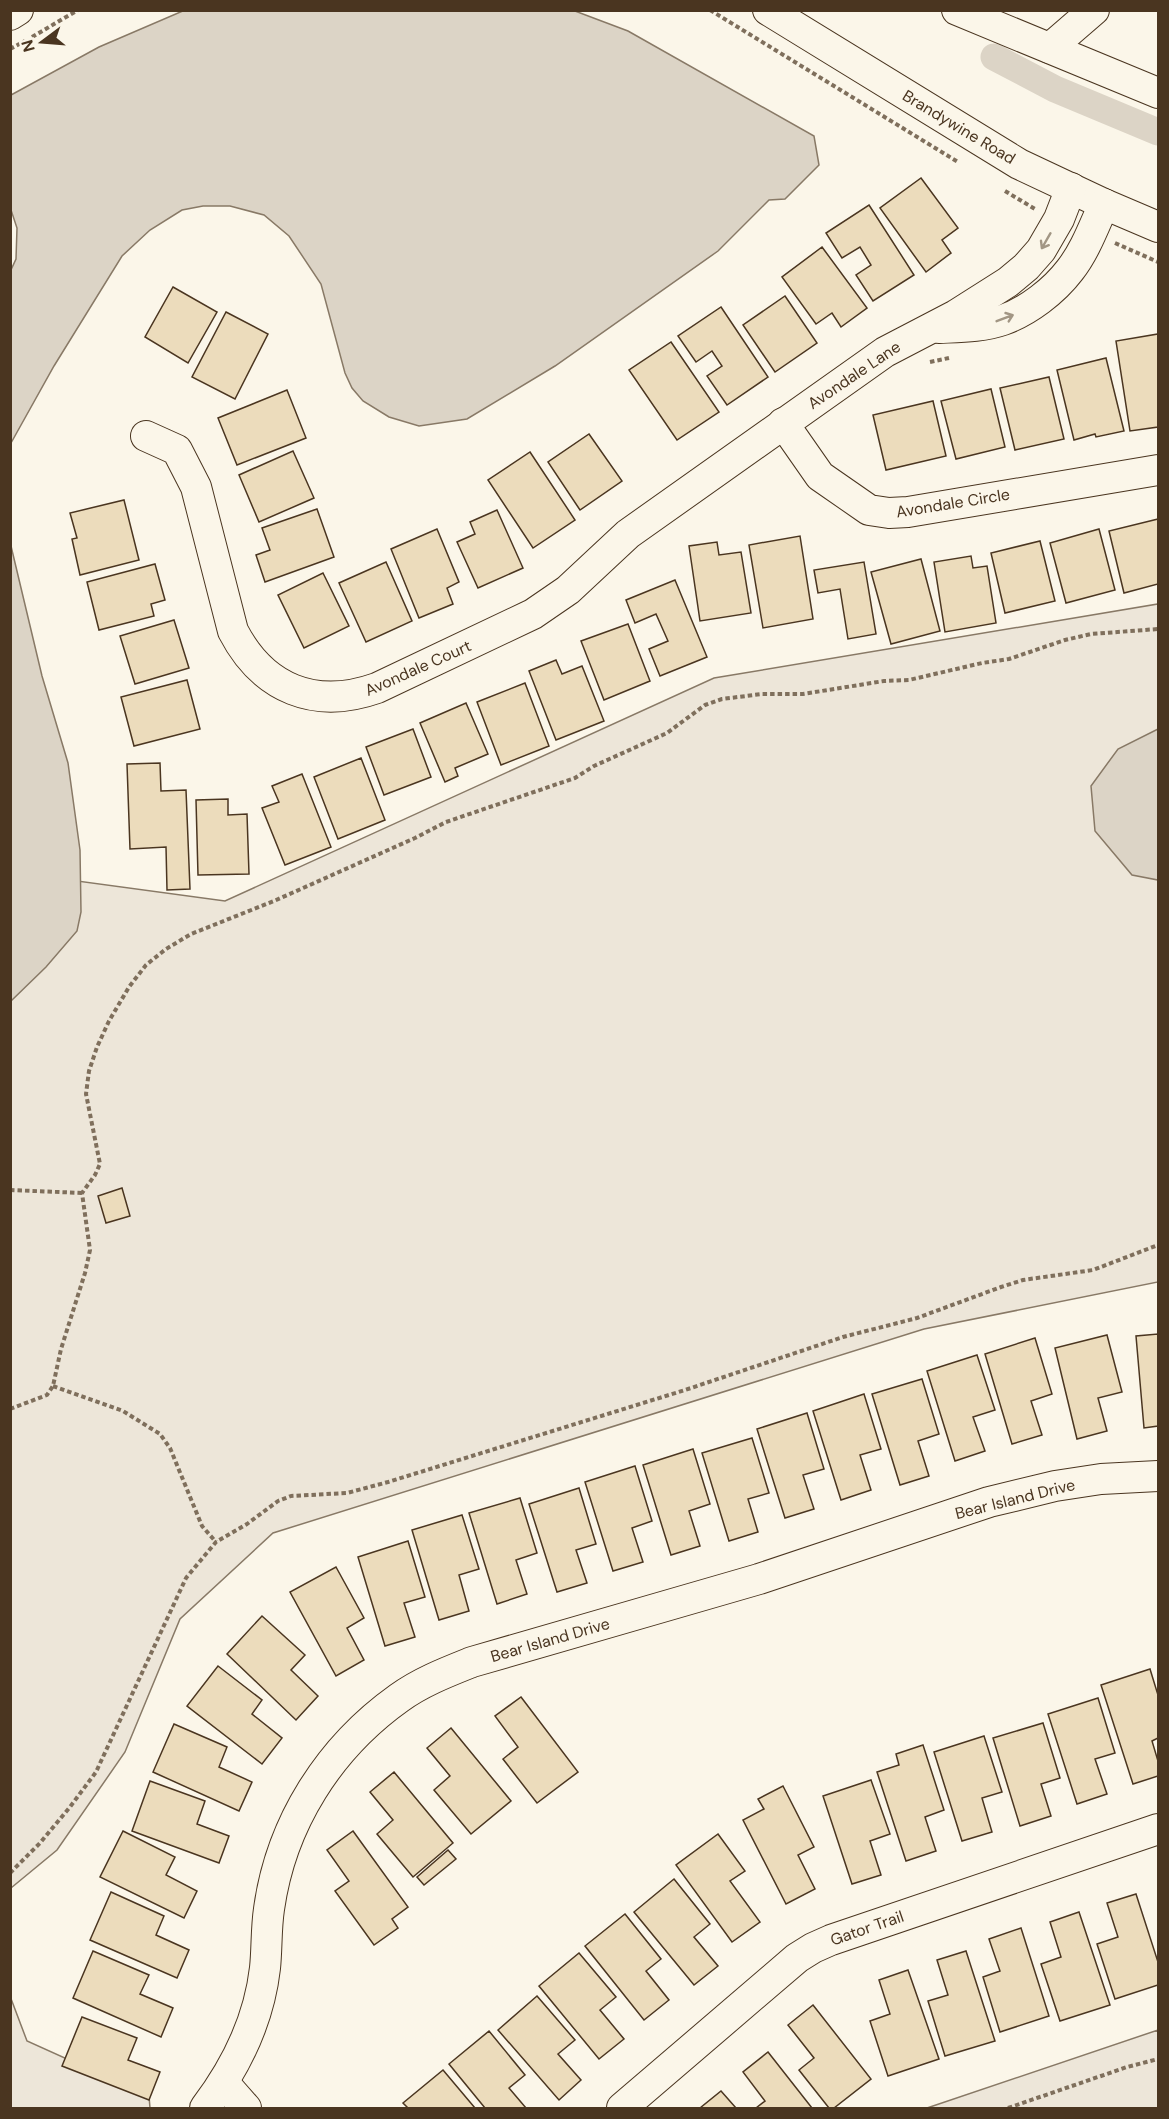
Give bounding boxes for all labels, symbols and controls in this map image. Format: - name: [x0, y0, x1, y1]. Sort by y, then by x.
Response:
- north arrow: [12, 12, 72, 72]
- text: N: [16, 37, 40, 55]
- street label: Brandywine Road: [899, 85, 1019, 169]
- one-way arrow: [1040, 232, 1052, 249]
- one-way arrow: [995, 312, 1014, 323]
- street label: Avondale Lane: [804, 336, 904, 414]
- street label: Avondale Circle: [895, 484, 1011, 522]
- street label: Avondale Court: [361, 635, 475, 701]
- street label: Bear Island Drive: [953, 1474, 1077, 1524]
- street label: Bear Island Drive: [488, 1613, 612, 1667]
- street label: Gator Trail: [827, 1906, 907, 1950]

